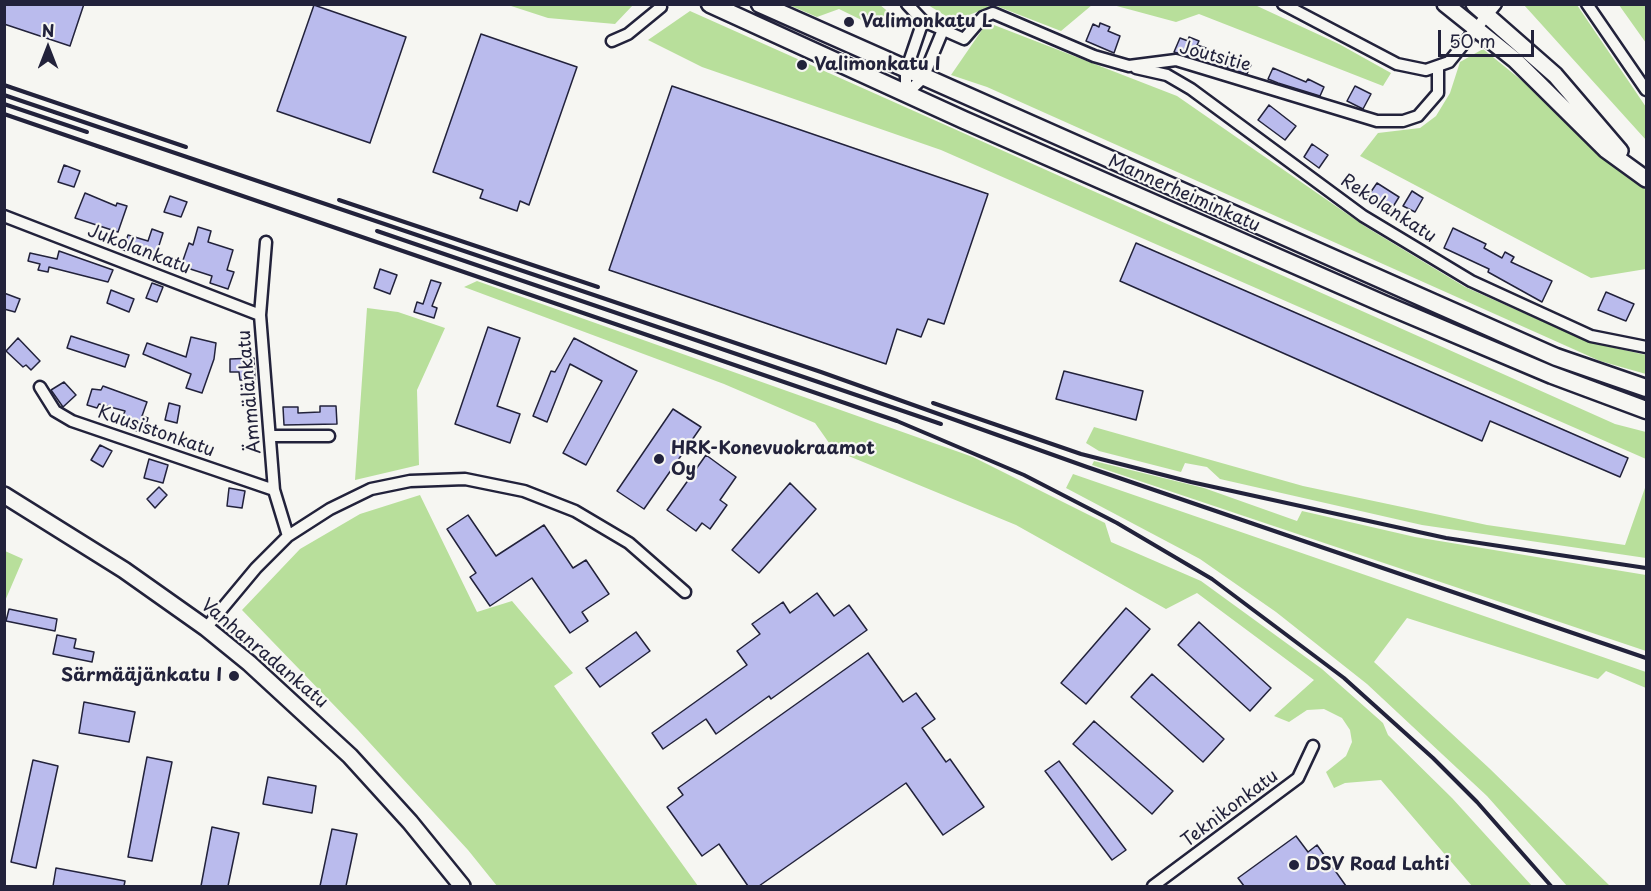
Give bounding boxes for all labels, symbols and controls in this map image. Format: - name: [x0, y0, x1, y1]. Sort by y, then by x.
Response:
- place label: Valimonkatu L: [861, 11, 992, 33]
- marker: Valimonkatu L: [842, 15, 856, 29]
- north arrow: [18, 18, 78, 78]
- text: N: [42, 18, 54, 42]
- scale bar: [1441, 18, 1537, 56]
- text: 50 m: [1449, 27, 1496, 54]
- street label: Joutsitie: [1177, 37, 1253, 77]
- place label: Valimonkatu I: [814, 54, 941, 76]
- marker: Valimonkatu I: [795, 58, 809, 72]
- street label: Mannerheiminkatu: [1105, 151, 1263, 237]
- street label: Rekolankatu: [1336, 170, 1440, 248]
- street label: Jukolankatu: [85, 220, 193, 280]
- street label: Ämmälänkatu: [234, 329, 266, 455]
- street label: Kuusistonkatu: [95, 402, 217, 462]
- place label: HRK-Konevuokraamot Oy: [671, 438, 875, 480]
- marker: HRK-Konevuokraamot Oy: [652, 452, 666, 466]
- street label: Vanhanradankatu: [196, 595, 332, 713]
- place label: Särmääjänkatu I: [61, 665, 222, 687]
- marker: Särmääjänkatu I: [227, 669, 241, 683]
- street label: Teknikonkatu: [1177, 766, 1283, 852]
- place label: DSV Road Lahti: [1306, 854, 1450, 876]
- marker: DSV Road Lahti: [1287, 858, 1301, 872]

